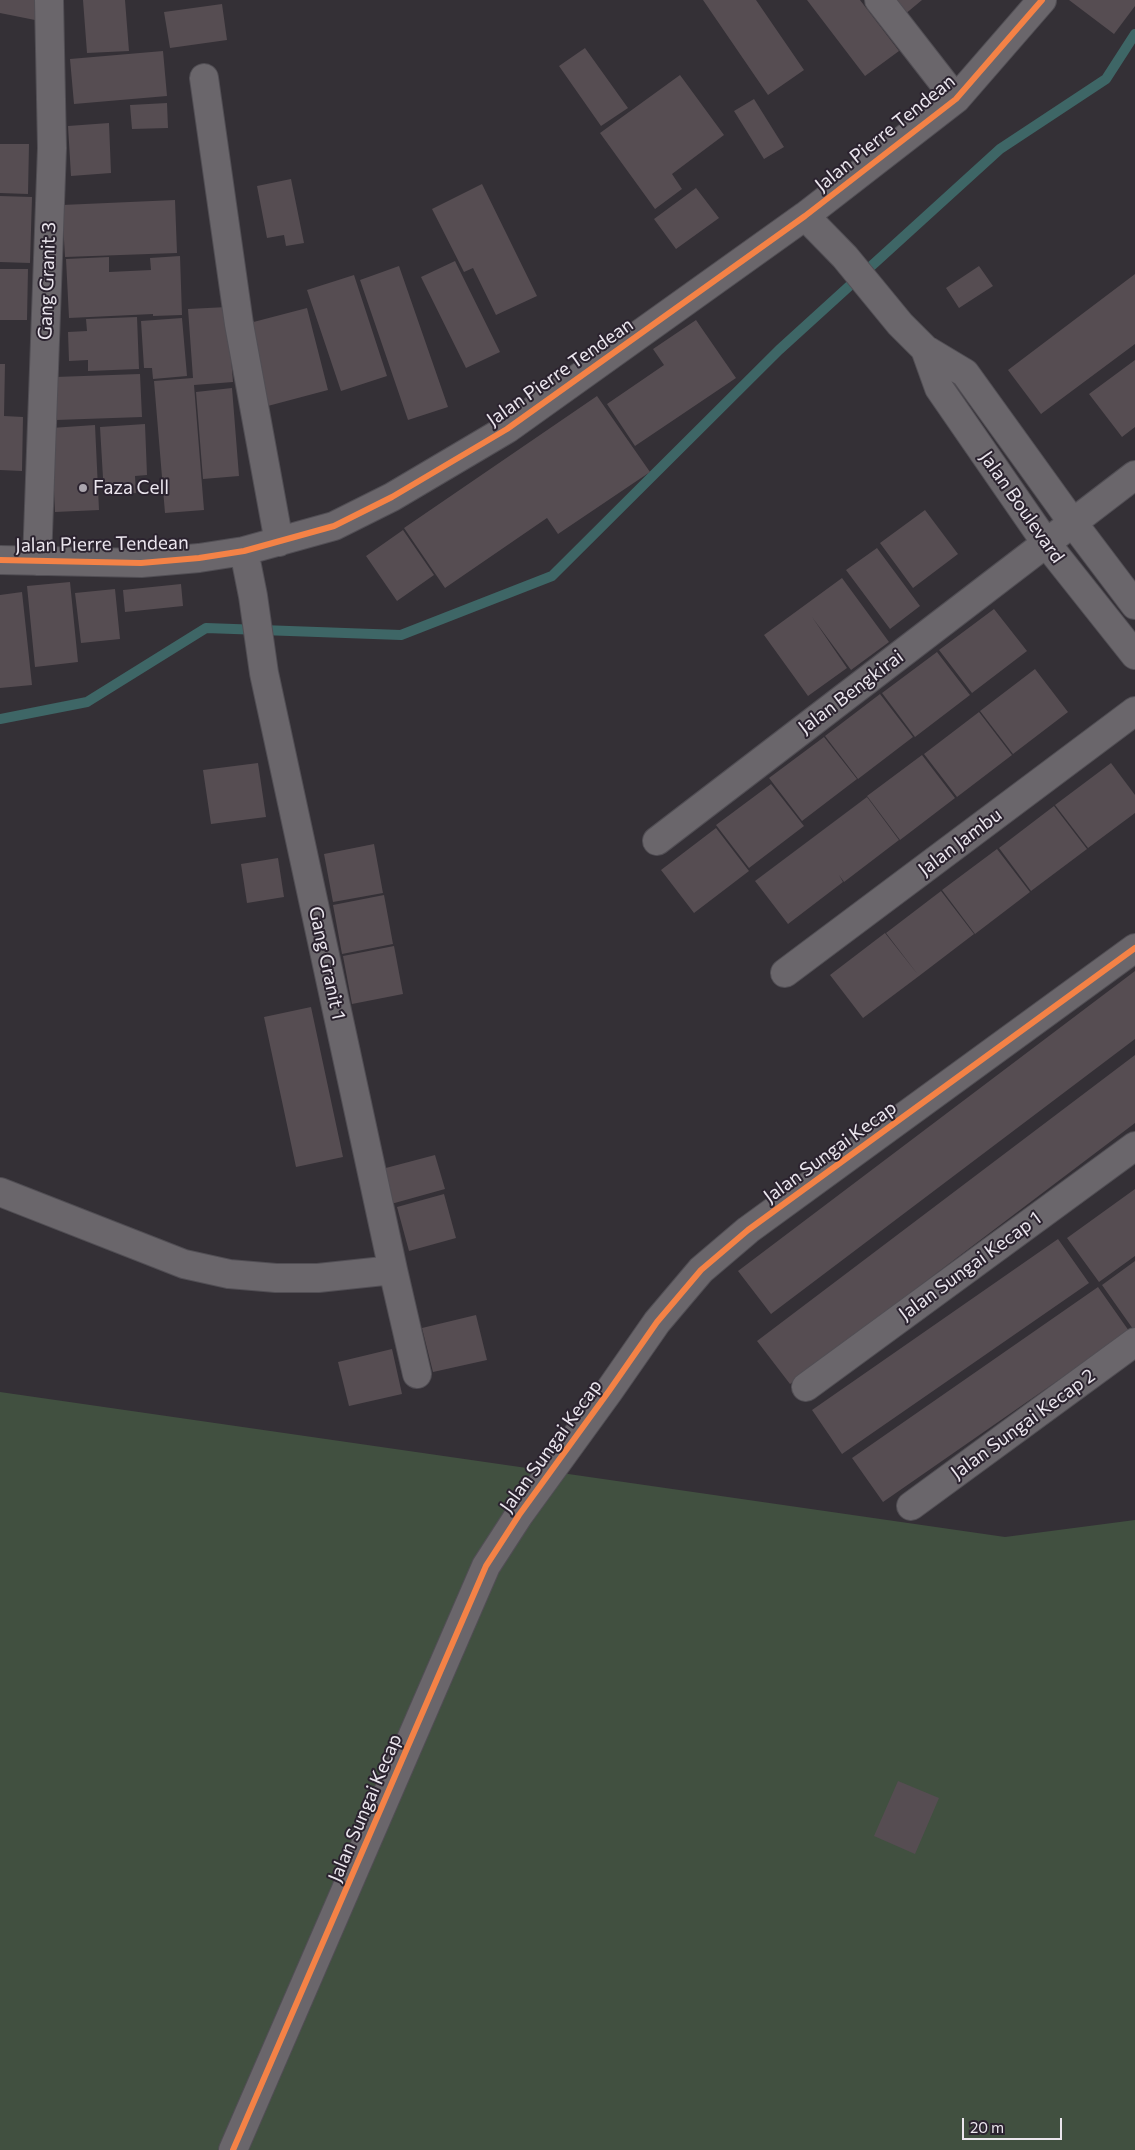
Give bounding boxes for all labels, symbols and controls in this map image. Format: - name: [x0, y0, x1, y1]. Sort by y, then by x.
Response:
- street label: Jalan Pierre Tendean: [810, 70, 960, 196]
- street label: Gang Granit 3: [34, 222, 60, 340]
- street label: Jalan Pierre Tendean: [482, 313, 638, 431]
- street label: Jalan Boulevard: [975, 447, 1069, 567]
- place label: Faza Cell: [93, 477, 169, 499]
- marker: Faza Cell: [77, 482, 89, 494]
- street label: Jalan Pierre Tendean: [15, 531, 189, 557]
- street label: Jalan Bengkirai: [794, 645, 908, 739]
- street label: Jalan Jambu: [914, 803, 1006, 881]
- street label: Gang Granit 1: [304, 904, 350, 1022]
- street label: Jalan Sungai Kecap: [759, 1096, 901, 1208]
- street label: Jalan Sungai Kecap 1: [894, 1207, 1046, 1325]
- street label: Jalan Sungai Kecap 2: [946, 1364, 1100, 1484]
- street label: Jalan Sungai Kecap: [495, 1375, 607, 1517]
- street label: Jalan Sungai Kecap: [324, 1731, 406, 1885]
- scale bar: [965, 2108, 1065, 2140]
- text: 20 m: [970, 2118, 1004, 2136]

